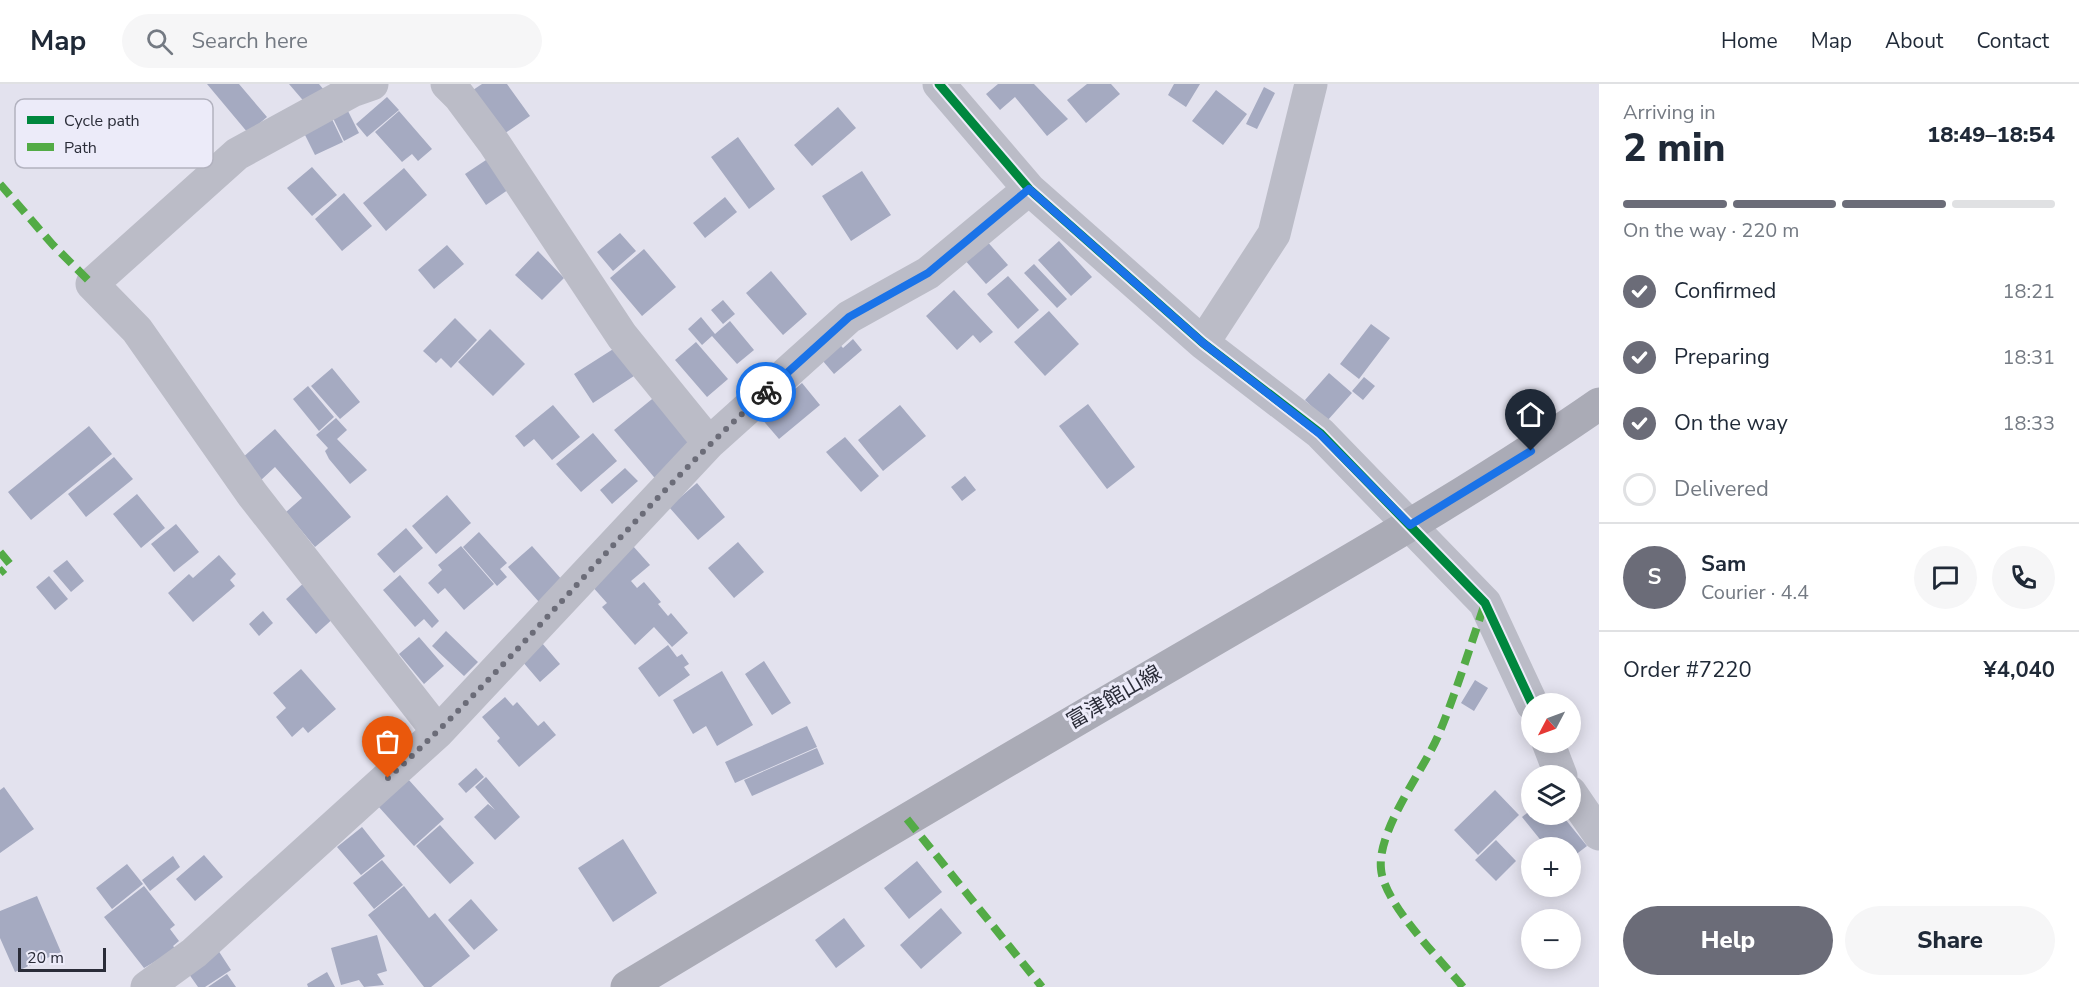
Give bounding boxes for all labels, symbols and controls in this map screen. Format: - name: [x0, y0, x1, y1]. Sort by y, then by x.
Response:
- search box: [122, 14, 542, 68]
- text: Map: [30, 22, 86, 60]
- icon: search: [143, 25, 176, 58]
- text: Search here: [191, 26, 308, 56]
- text: Home: [1721, 27, 1778, 55]
- text: Map: [1811, 27, 1852, 55]
- text: About: [1885, 27, 1943, 55]
- text: Contact: [1976, 27, 2049, 55]
- legend: [15, 99, 213, 168]
- text: Arriving in: [1623, 99, 1716, 126]
- text: Cycle path: [64, 110, 140, 132]
- text: 18:49–18:54: [1927, 120, 2055, 150]
- text: 2 min: [1623, 122, 1726, 175]
- text: Path: [64, 137, 97, 159]
- text: On the way · 220 m: [1623, 217, 1799, 244]
- icon: check: [1623, 275, 1656, 308]
- text: Confirmed: [1674, 276, 1776, 306]
- text: 18:21: [2002, 278, 2055, 305]
- icon: check: [1623, 341, 1656, 374]
- text: Preparing: [1674, 342, 1770, 372]
- text: 18:31: [2002, 344, 2055, 371]
- courier: [736, 362, 796, 422]
- icon: bike: [750, 376, 783, 409]
- pin: [1505, 389, 1556, 451]
- icon: home: [1514, 398, 1547, 431]
- icon: check: [1623, 407, 1656, 440]
- text: On the way: [1674, 408, 1788, 438]
- text: 18:33: [2002, 410, 2055, 437]
- text: Delivered: [1674, 474, 1769, 504]
- button: chat: [1914, 546, 1977, 609]
- button: phone: [1992, 546, 2055, 609]
- text: Sam: [1701, 549, 1746, 579]
- text: S: [1648, 562, 1661, 592]
- text: Courier · 4.4: [1701, 579, 1809, 606]
- text: Order #7220: [1623, 655, 1752, 685]
- text: ¥4,040: [1984, 655, 2055, 685]
- street label: 富津館山線: [1062, 659, 1166, 735]
- north arrow: [1521, 693, 1581, 753]
- map controls: [1521, 693, 1581, 969]
- pin: [362, 716, 413, 778]
- icon: bag: [371, 725, 404, 758]
- button: layers: [1521, 765, 1581, 825]
- button: +: [1521, 837, 1581, 897]
- button: Help: [1623, 906, 1833, 975]
- button: Share: [1845, 906, 2055, 975]
- button: −: [1521, 909, 1581, 969]
- scale bar: [18, 945, 106, 972]
- text: 20 m: [27, 947, 64, 969]

